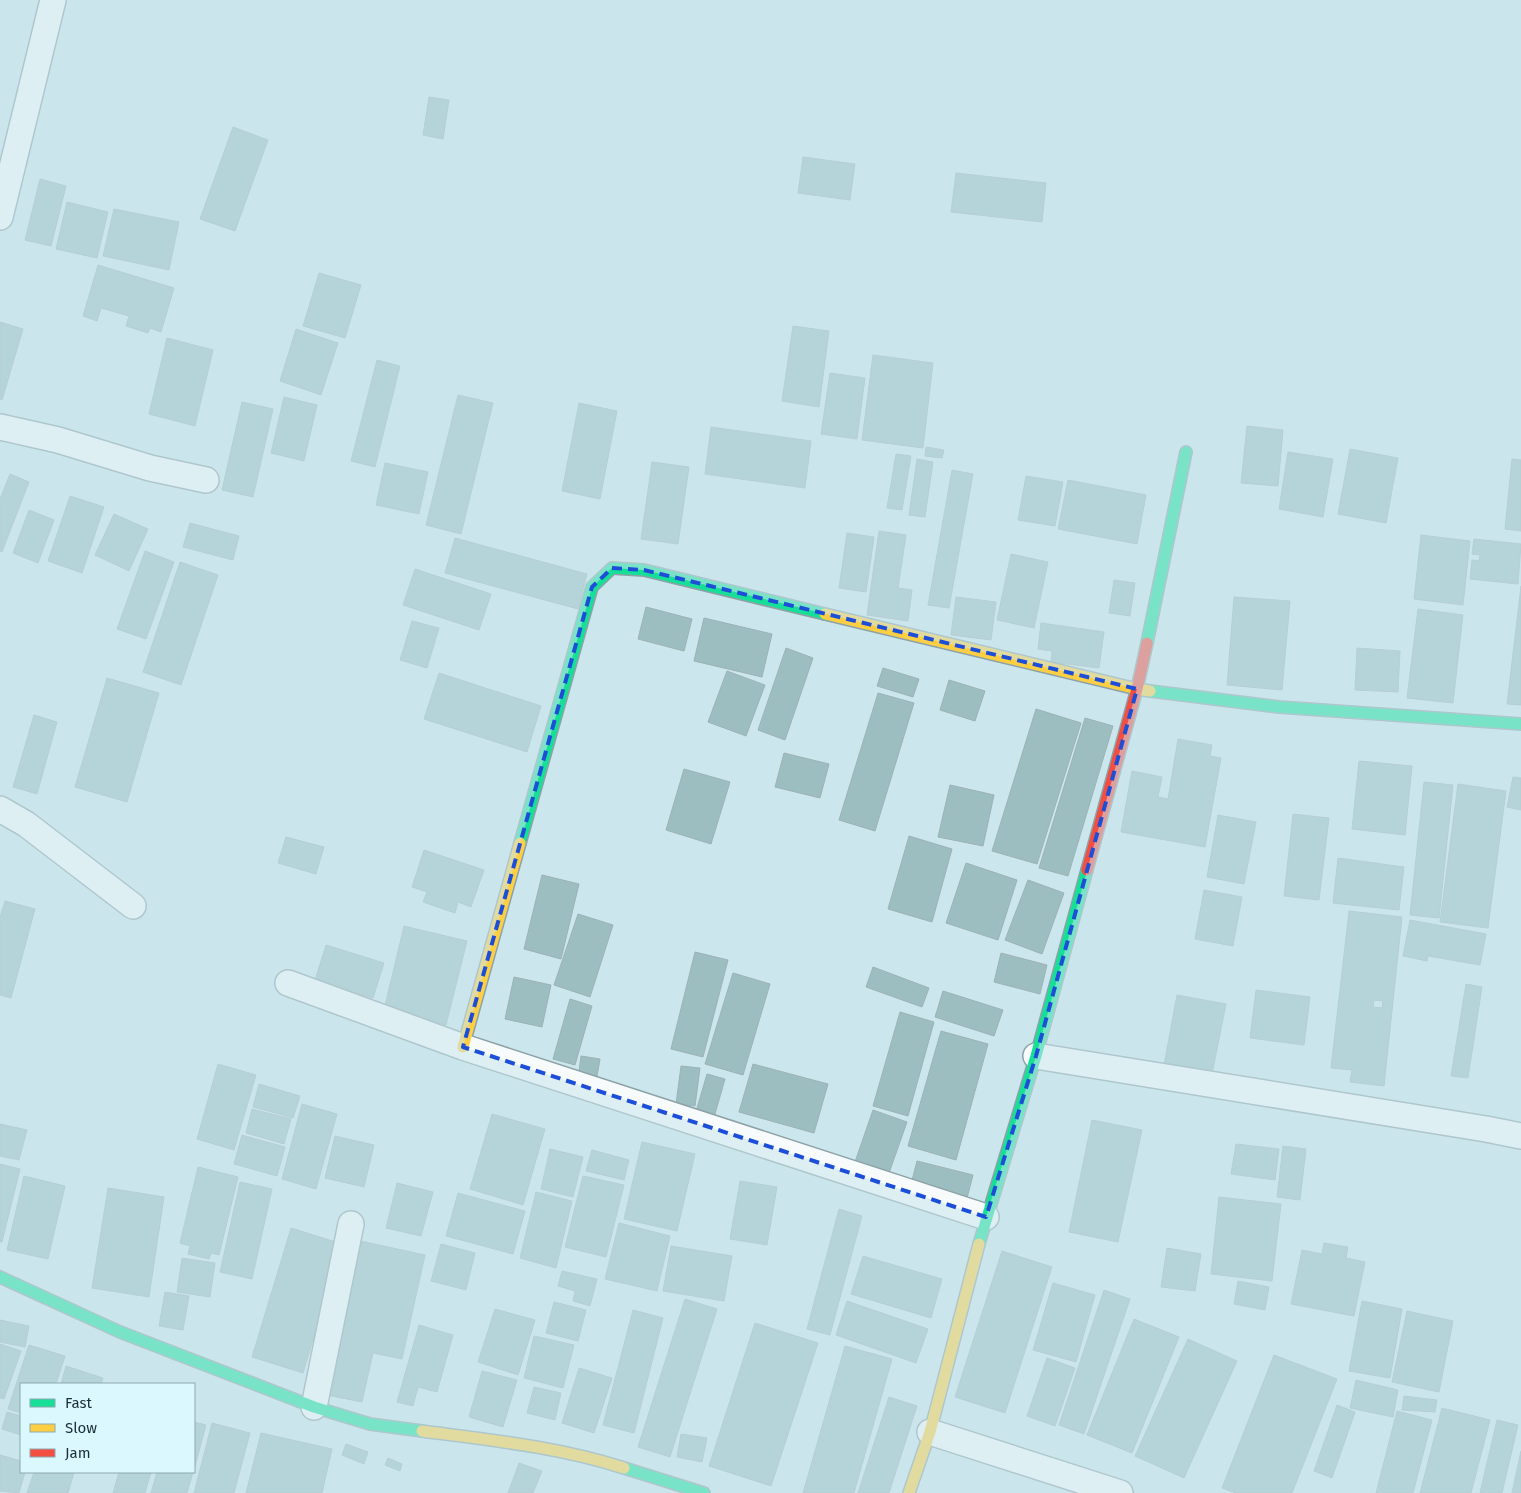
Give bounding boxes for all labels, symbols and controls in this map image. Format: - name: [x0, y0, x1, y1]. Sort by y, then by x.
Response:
- legend: [20, 1383, 195, 1473]
- text: Fast: [65, 1394, 92, 1412]
- text: Slow: [65, 1419, 97, 1437]
- text: Jam: [65, 1444, 91, 1462]

